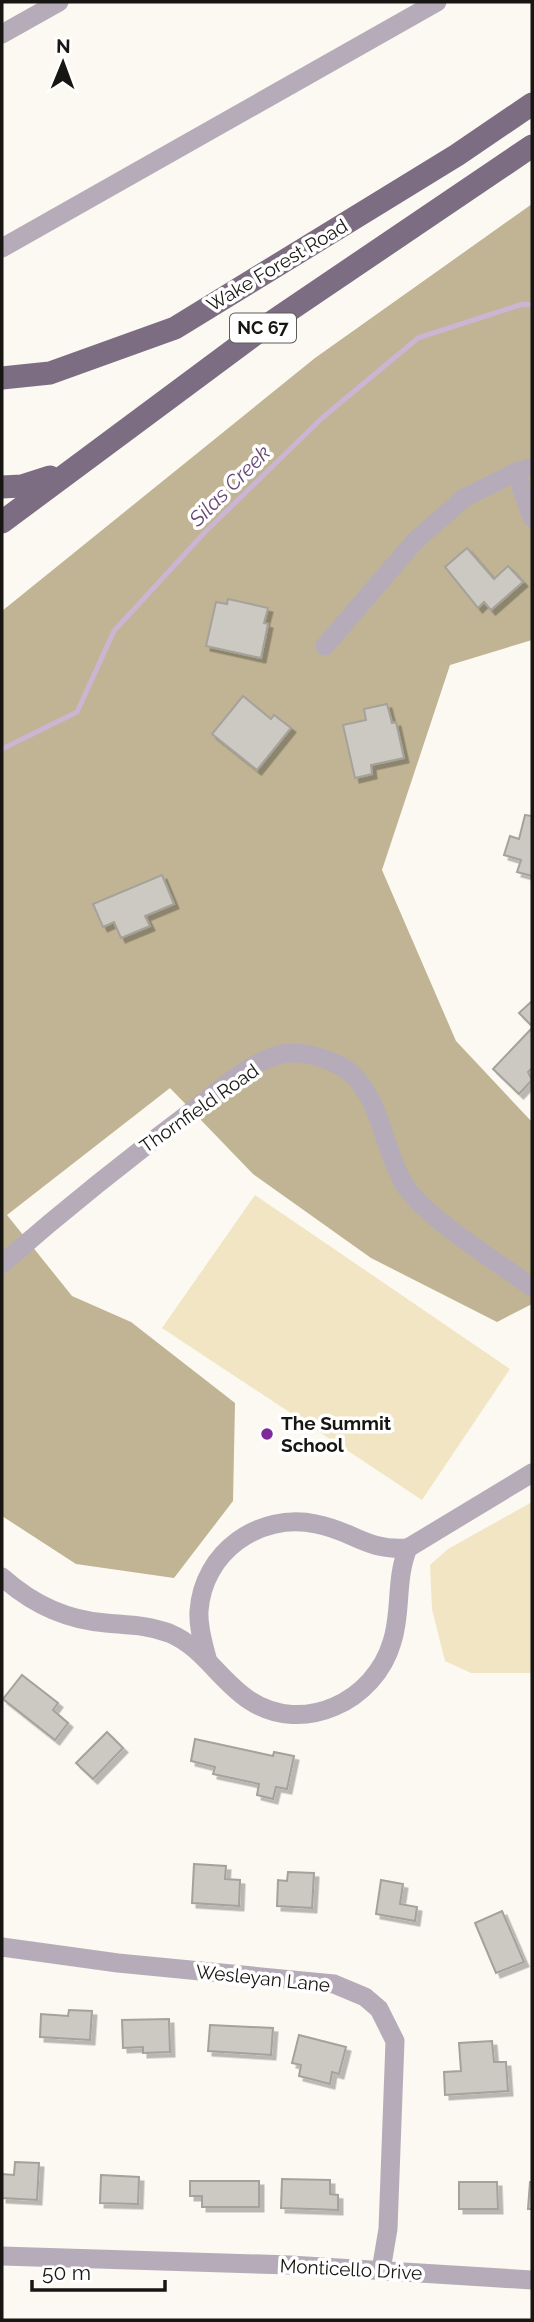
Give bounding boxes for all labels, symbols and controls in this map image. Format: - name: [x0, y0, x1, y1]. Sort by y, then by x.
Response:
- north arrow: [28, 28, 98, 98]
- text: N: [56, 35, 71, 57]
- street label: Wake Forest Road: [203, 214, 351, 316]
- road number: NC 67: [230, 314, 296, 342]
- water label: Silas Creek: [183, 440, 275, 532]
- street label: Thornfield Road: [135, 1059, 263, 1157]
- place label: The Summit School: [281, 1412, 392, 1456]
- marker: The Summit School: [259, 1426, 275, 1442]
- street label: Wesleyan Lane: [195, 1960, 331, 1996]
- scale bar: [32, 2248, 164, 2292]
- street label: Monticello Drive: [279, 2254, 423, 2284]
- text: 50 m: [42, 2260, 91, 2285]

